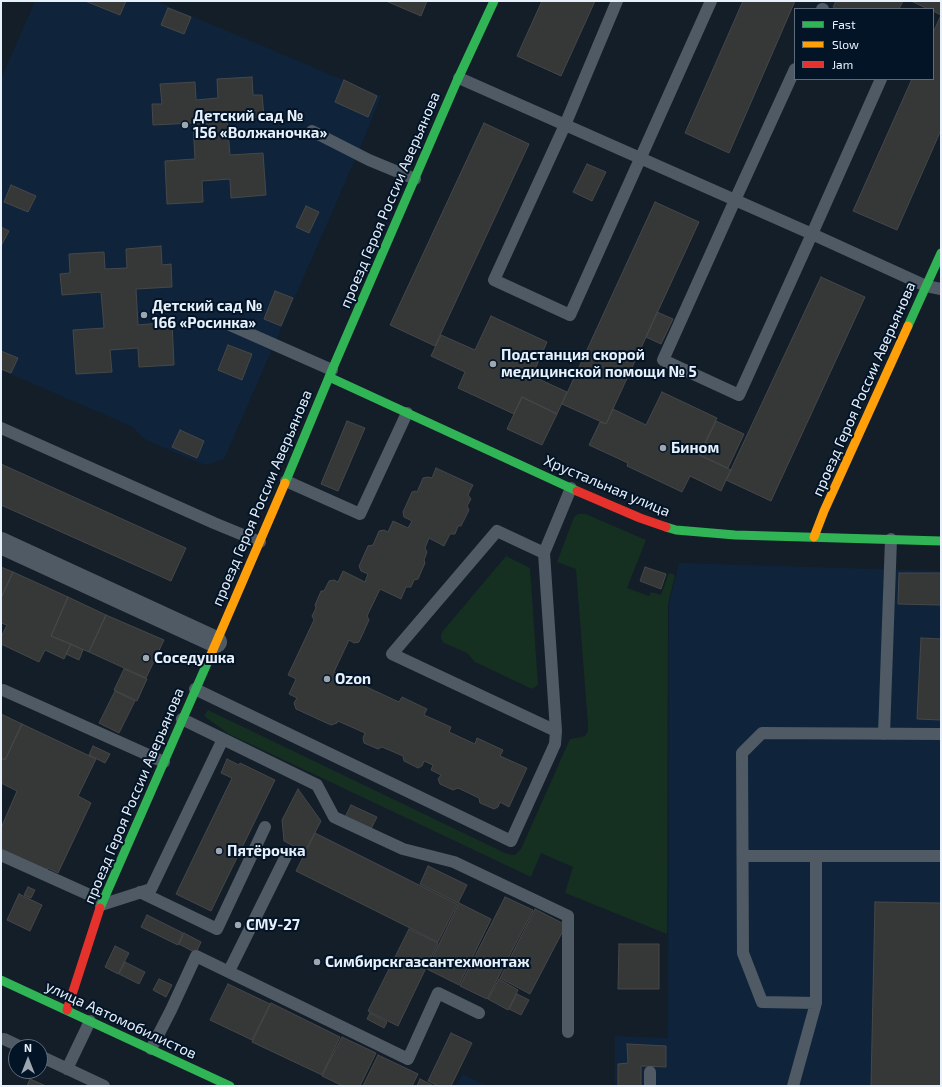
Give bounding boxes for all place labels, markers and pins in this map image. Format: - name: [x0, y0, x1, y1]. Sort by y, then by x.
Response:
- place label: Детский сад № 156 «Волжаночка»: [193, 107, 327, 142]
- marker: Детский сад № 156 «Волжаночка»: [180, 120, 190, 130]
- place label: Детский сад № 166 «Росинка»: [152, 297, 262, 332]
- marker: Детский сад № 166 «Росинка»: [139, 310, 149, 320]
- place label: Подстанция скорой медицинской помощи № 5: [501, 346, 697, 381]
- marker: Подстанция скорой медицинской помощи № 5: [488, 359, 498, 369]
- place label: Бином: [671, 439, 719, 457]
- marker: Бином: [658, 443, 668, 453]
- place label: Соседушка: [154, 649, 235, 667]
- marker: Соседушка: [141, 653, 151, 663]
- place label: Ozon: [335, 670, 371, 688]
- marker: Ozon: [322, 674, 332, 684]
- place label: Пятёрочка: [227, 842, 306, 860]
- marker: Пятёрочка: [214, 846, 224, 856]
- place label: СМУ-27: [246, 916, 300, 934]
- marker: СМУ-27: [233, 920, 243, 930]
- place label: Симбирскгазсантехмонтаж: [325, 953, 529, 971]
- marker: Симбирскгазсантехмонтаж: [312, 957, 322, 967]

